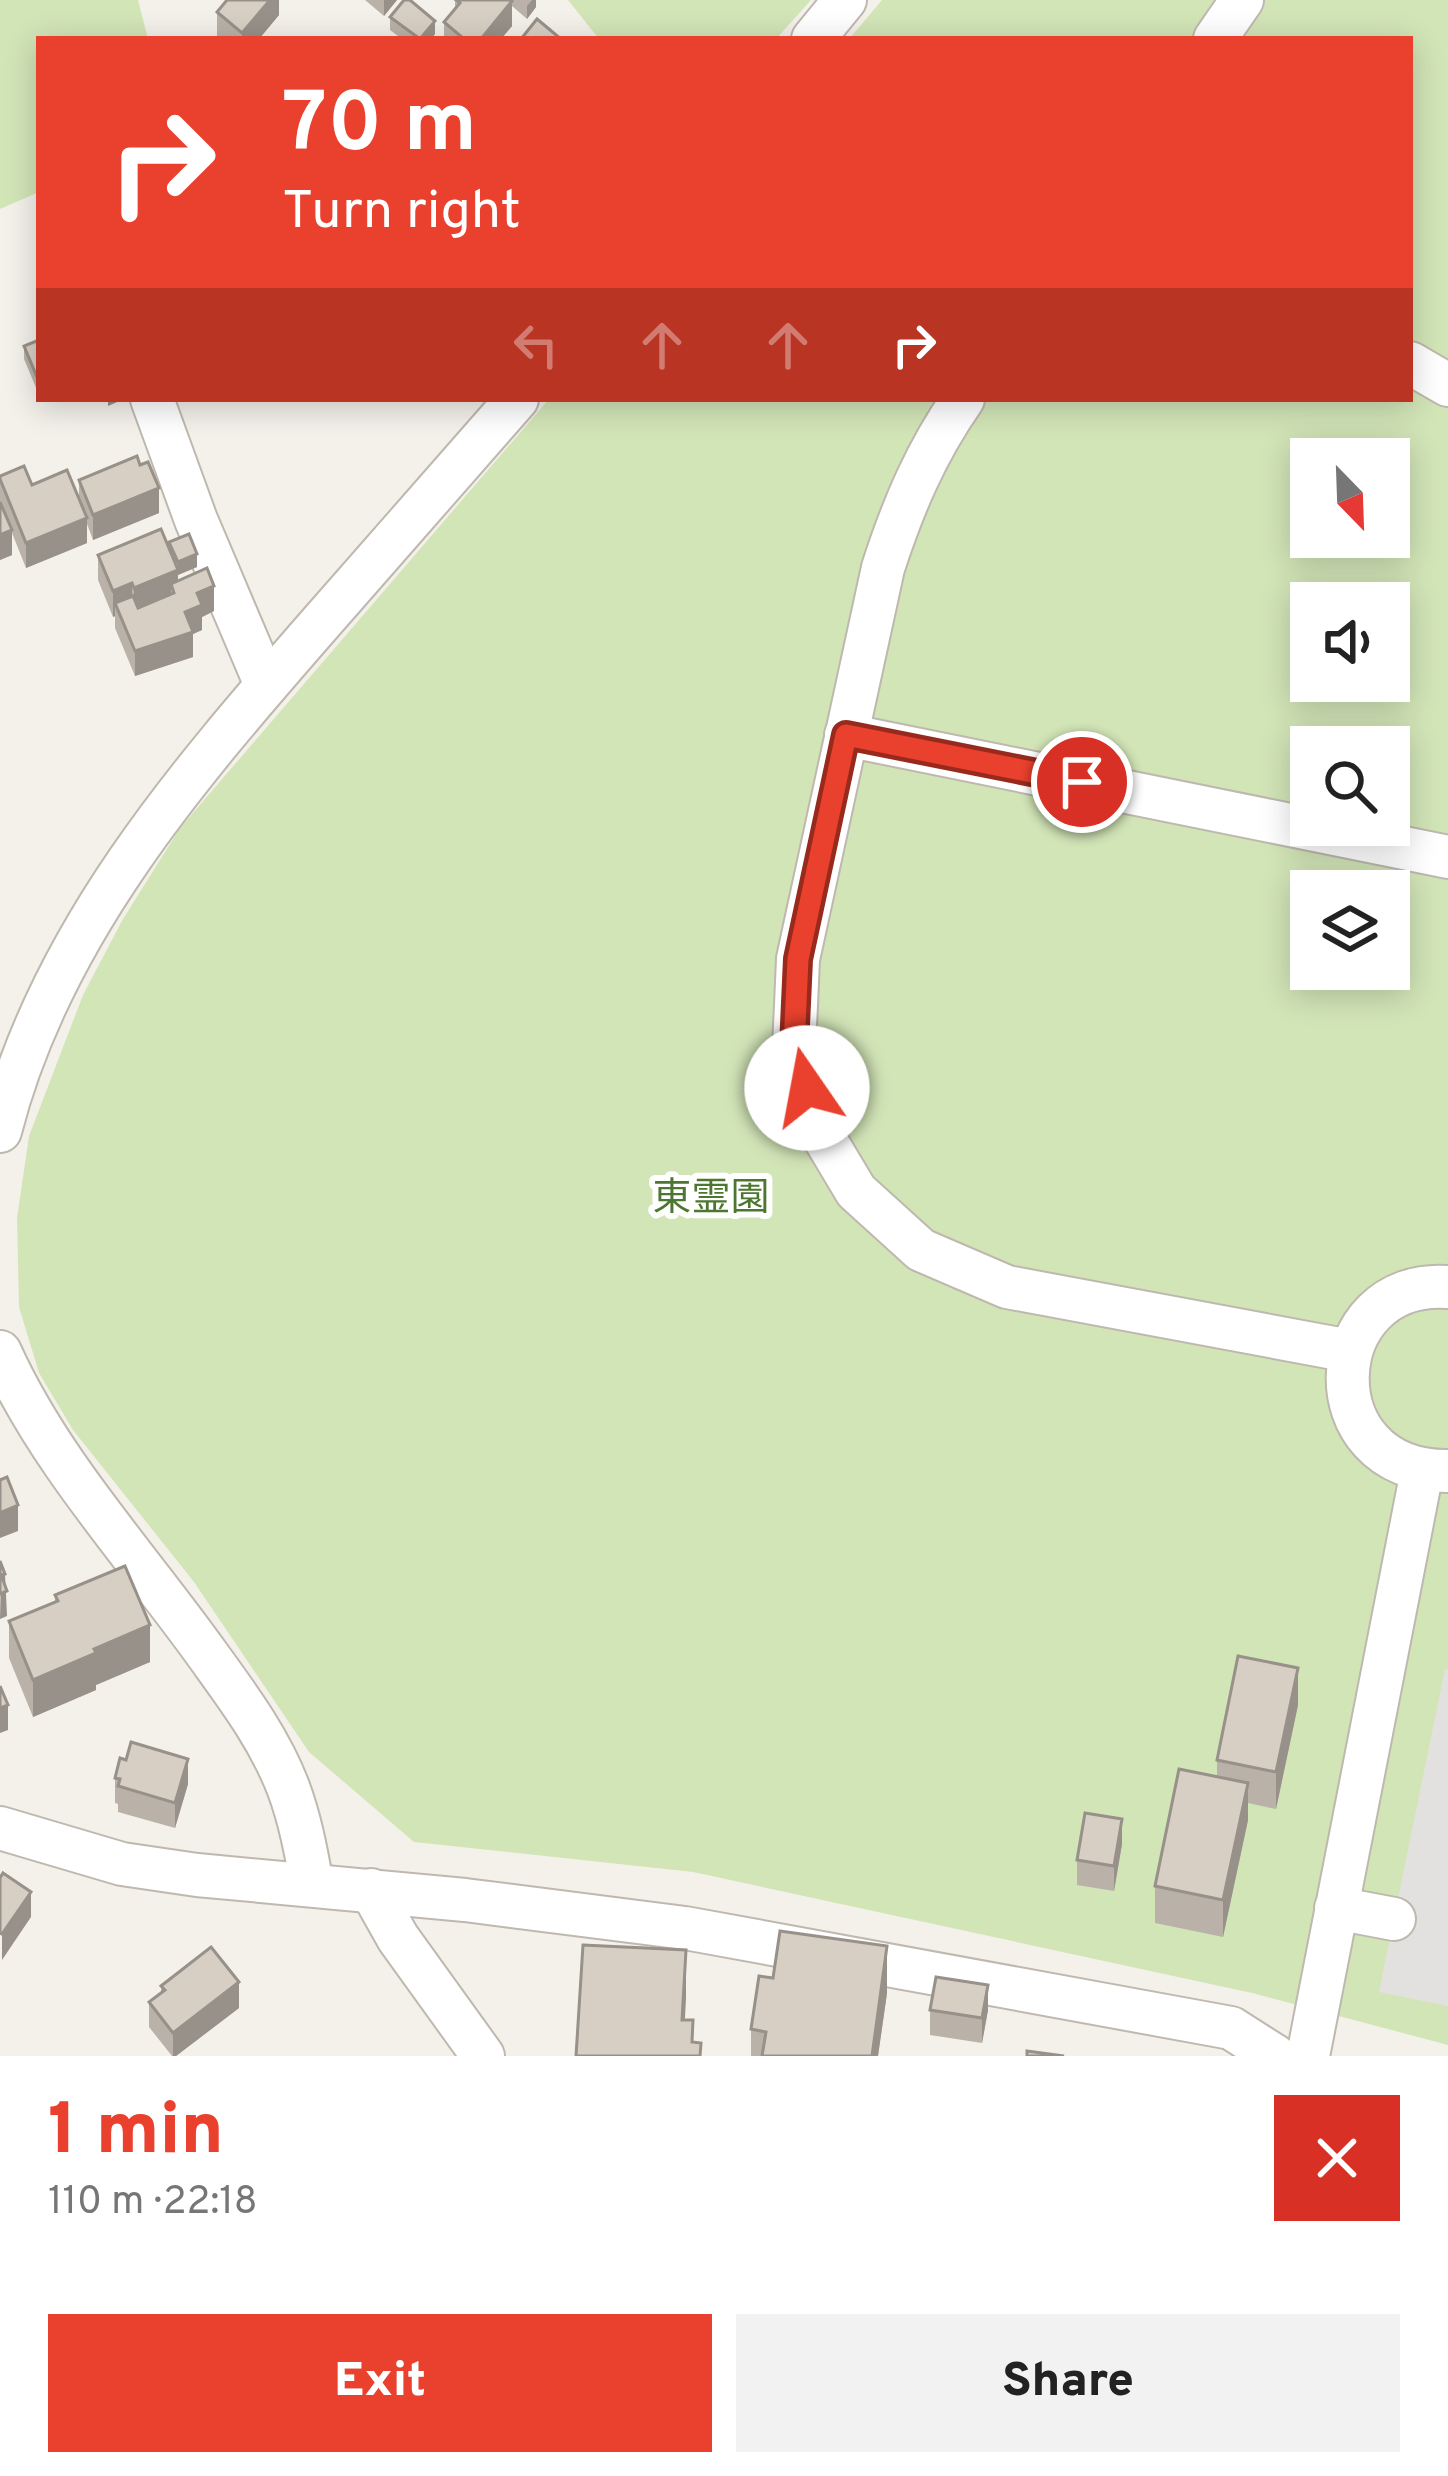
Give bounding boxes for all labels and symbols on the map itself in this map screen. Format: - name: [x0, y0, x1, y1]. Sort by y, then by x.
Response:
- north arrow: [1290, 438, 1410, 558]
- pin: [1031, 731, 1133, 833]
- position arrow: [744, 1025, 870, 1151]
- park label: 東霊園: [652, 1176, 770, 1225]

